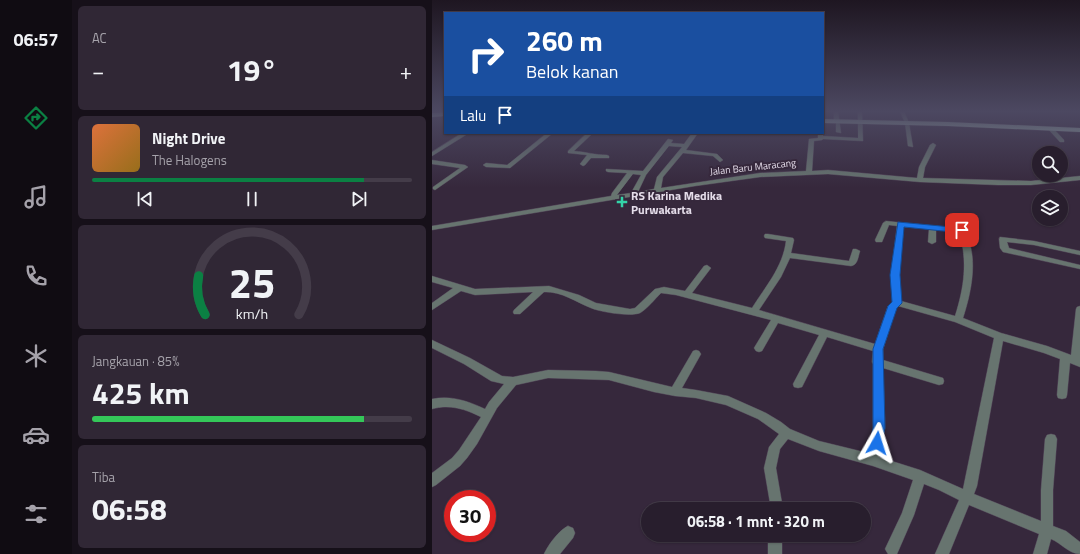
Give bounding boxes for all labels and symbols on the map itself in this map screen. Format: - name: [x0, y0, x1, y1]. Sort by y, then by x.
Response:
- street label: Jalan Baru Maracang: [709, 155, 797, 179]
- place label: RS Karina Medika Purwakarta: [631, 186, 722, 219]
- marker: RS Karina Medika Purwakarta: [616, 196, 628, 208]
- pin: [945, 213, 979, 247]
- position arrow: [856, 422, 898, 464]
- speed limit sign: 30: [444, 490, 496, 542]

